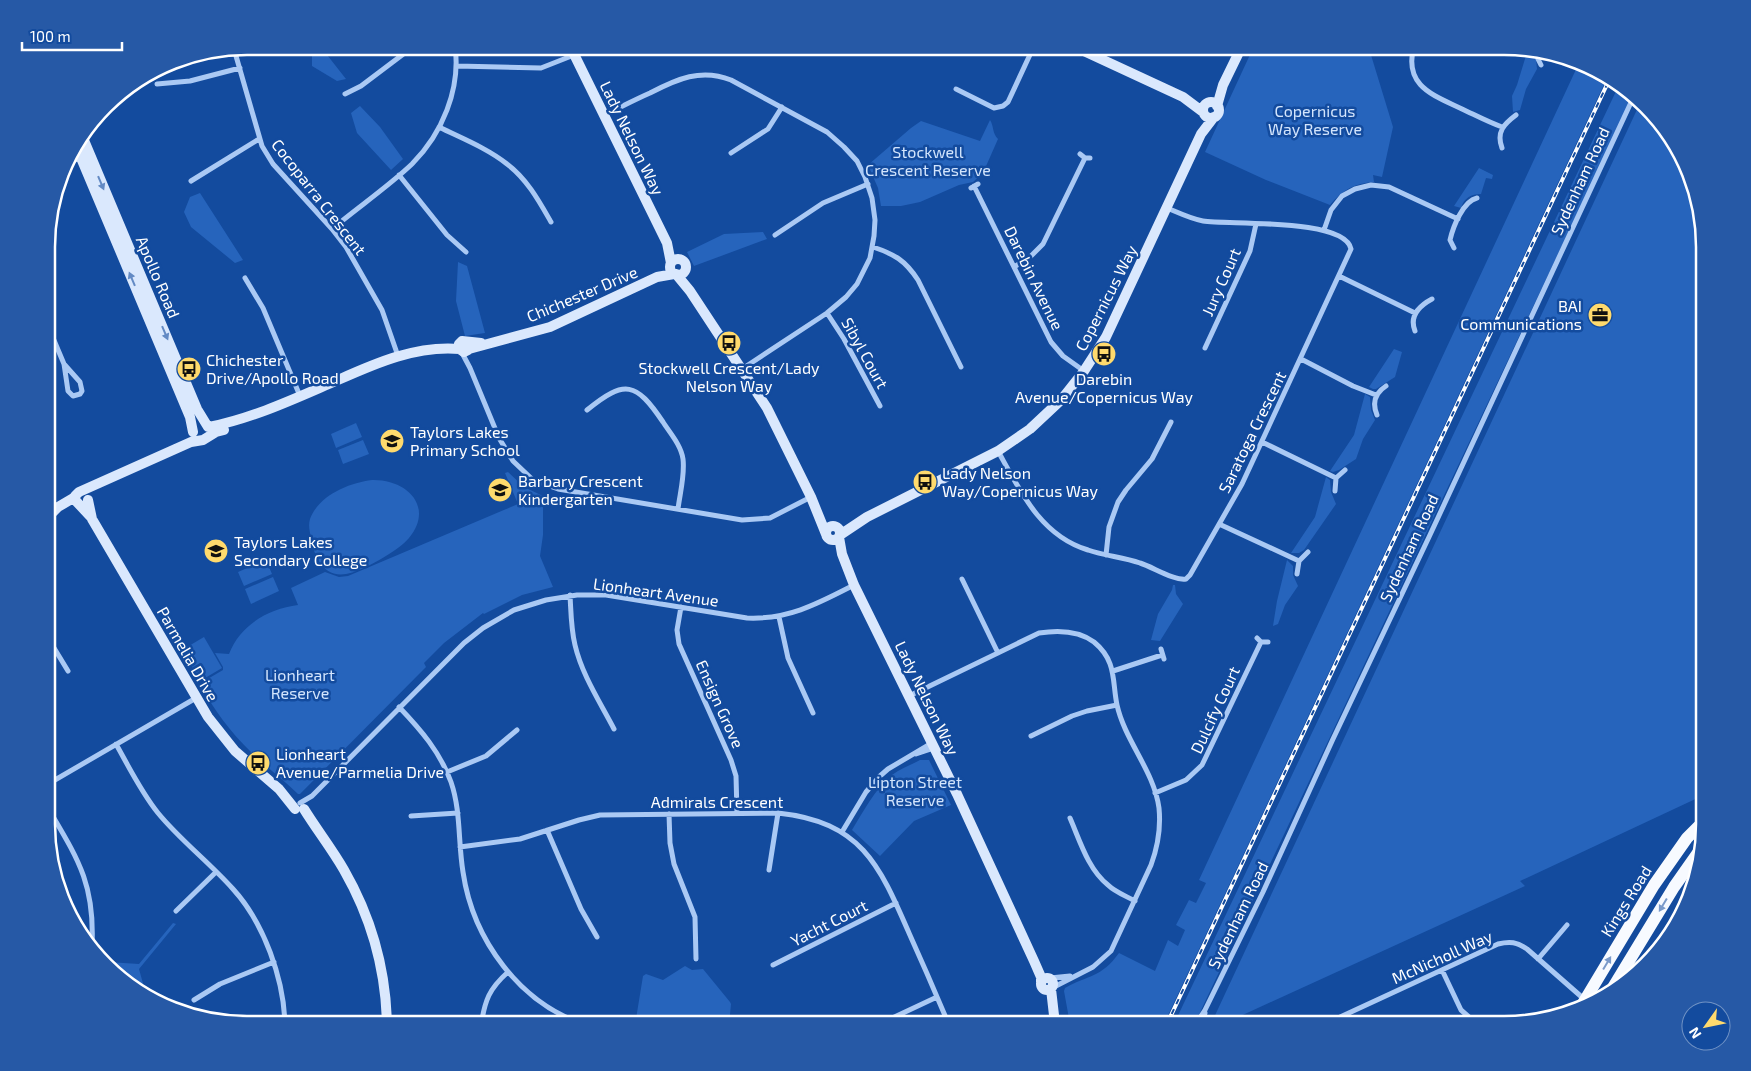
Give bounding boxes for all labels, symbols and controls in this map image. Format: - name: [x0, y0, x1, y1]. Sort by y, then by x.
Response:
- scale bar: [22, 20, 122, 52]
- text: 100 m: [30, 27, 71, 45]
- street label: Lady Nelson Way: [597, 78, 669, 198]
- park label: Copernicus Way Reserve: [1268, 101, 1362, 138]
- street label: Sydenham Road: [1546, 124, 1613, 238]
- street label: Cocoparra Crescent: [268, 135, 371, 258]
- park label: Stockwell Crescent Reserve: [865, 142, 991, 179]
- one-way arrow: [98, 176, 106, 190]
- street label: Darebin Avenue: [1001, 223, 1068, 333]
- street label: Apollo Road: [133, 233, 184, 321]
- street label: Copernicus Way: [1071, 241, 1141, 354]
- street label: Jury Court: [1197, 245, 1244, 319]
- street label: Chichester Drive: [524, 262, 640, 325]
- one-way arrow: [128, 271, 136, 286]
- place label: BAI Communications: [1460, 296, 1582, 333]
- office icon: BAI Communications: [1587, 302, 1613, 328]
- street label: Sibyl Court: [838, 314, 893, 392]
- one-way arrow: [161, 326, 169, 340]
- bus stop icon: Stockwell Crescent/Lady Nelson Way: [716, 330, 742, 356]
- bus stop icon: Darebin Avenue/Copernicus Way: [1091, 341, 1117, 367]
- place label: Chichester Drive/Apollo Road: [206, 350, 339, 387]
- bus stop icon: Chichester Drive/Apollo Road: [176, 356, 202, 382]
- place label: Stockwell Crescent/Lady Nelson Way: [638, 358, 820, 395]
- street label: Saratoga Crescent: [1214, 368, 1289, 496]
- place label: Darebin Avenue/Copernicus Way: [1015, 369, 1194, 406]
- place label: Taylors Lakes Primary School: [410, 422, 520, 459]
- school or university icon: Taylors Lakes Primary School: [379, 428, 405, 454]
- place label: Lady Nelson Way/Copernicus Way: [942, 463, 1098, 500]
- bus stop icon: Lady Nelson Way/Copernicus Way: [912, 469, 938, 495]
- place label: Barbary Crescent Kindergarten: [518, 471, 643, 508]
- school or university icon: Barbary Crescent Kindergarten: [487, 477, 513, 503]
- street label: Sydenham Road: [1375, 491, 1442, 605]
- place label: Taylors Lakes Secondary College: [234, 532, 367, 569]
- school or university icon: Taylors Lakes Secondary College: [203, 538, 229, 564]
- street label: Lionheart Avenue: [592, 573, 720, 610]
- street label: Parmelia Drive: [154, 603, 223, 705]
- street label: Lady Nelson Way: [892, 638, 964, 758]
- street label: Ensign Grove: [693, 657, 748, 751]
- street label: Dulcify Court: [1186, 663, 1243, 756]
- park label: Lionheart Reserve: [265, 665, 335, 702]
- place label: Lionheart Avenue/Parmelia Drive: [276, 744, 444, 781]
- bus stop icon: Lionheart Avenue/Parmelia Drive: [245, 750, 271, 776]
- park label: Lipton Street Reserve: [868, 772, 962, 809]
- street label: Admirals Crescent: [651, 792, 783, 811]
- street label: Sydenham Road: [1203, 858, 1272, 971]
- street label: Kings Road: [1596, 862, 1655, 940]
- street label: Yacht Court: [787, 895, 870, 950]
- one-way arrow: [1658, 898, 1667, 911]
- street label: McNicholl Way: [1389, 926, 1495, 987]
- one-way arrow: [1602, 956, 1611, 969]
- north arrow: [1681, 1001, 1731, 1051]
- text: N: [1685, 1024, 1705, 1042]

